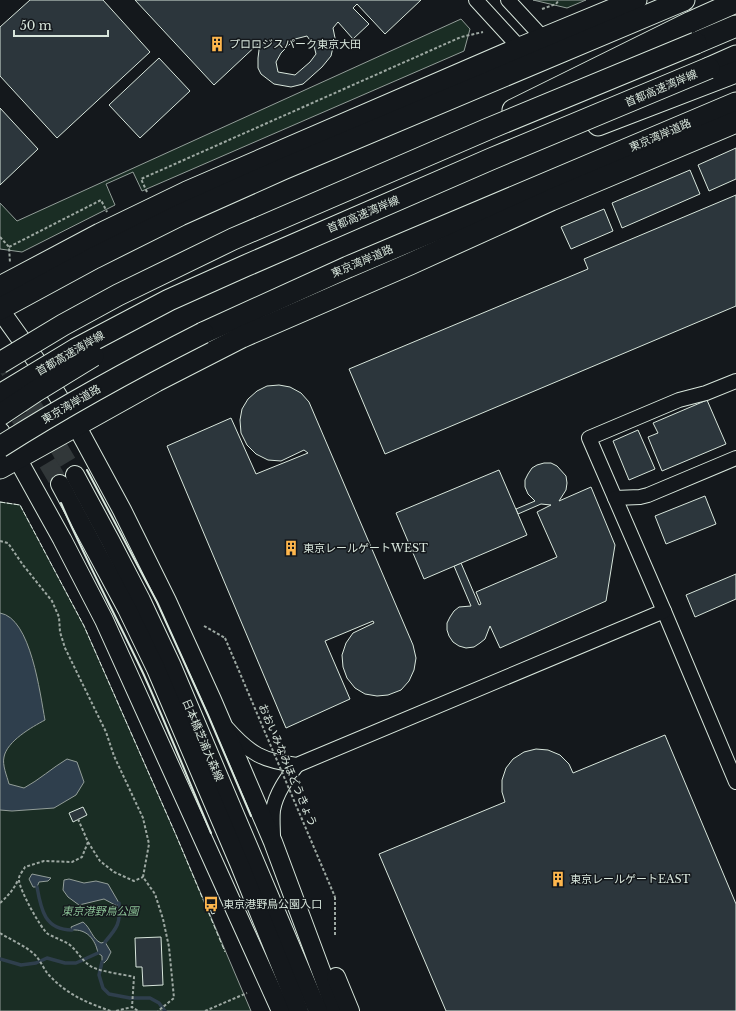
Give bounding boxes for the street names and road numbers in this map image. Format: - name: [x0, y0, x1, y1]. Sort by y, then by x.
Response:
- street label: 首都高速湾岸線: [623, 67, 699, 109]
- street label: 東京湾岸道路: [627, 116, 693, 154]
- street label: 首都高速湾岸線: [325, 193, 401, 235]
- street label: 東京湾岸道路: [329, 242, 395, 280]
- street label: 首都高速湾岸線: [33, 328, 107, 378]
- street label: 東京湾岸道路: [39, 381, 103, 427]
- street label: 日本橋芝浦大森線: [179, 697, 227, 783]
- street label: おおいみなみほどうきょう: [256, 702, 320, 828]

